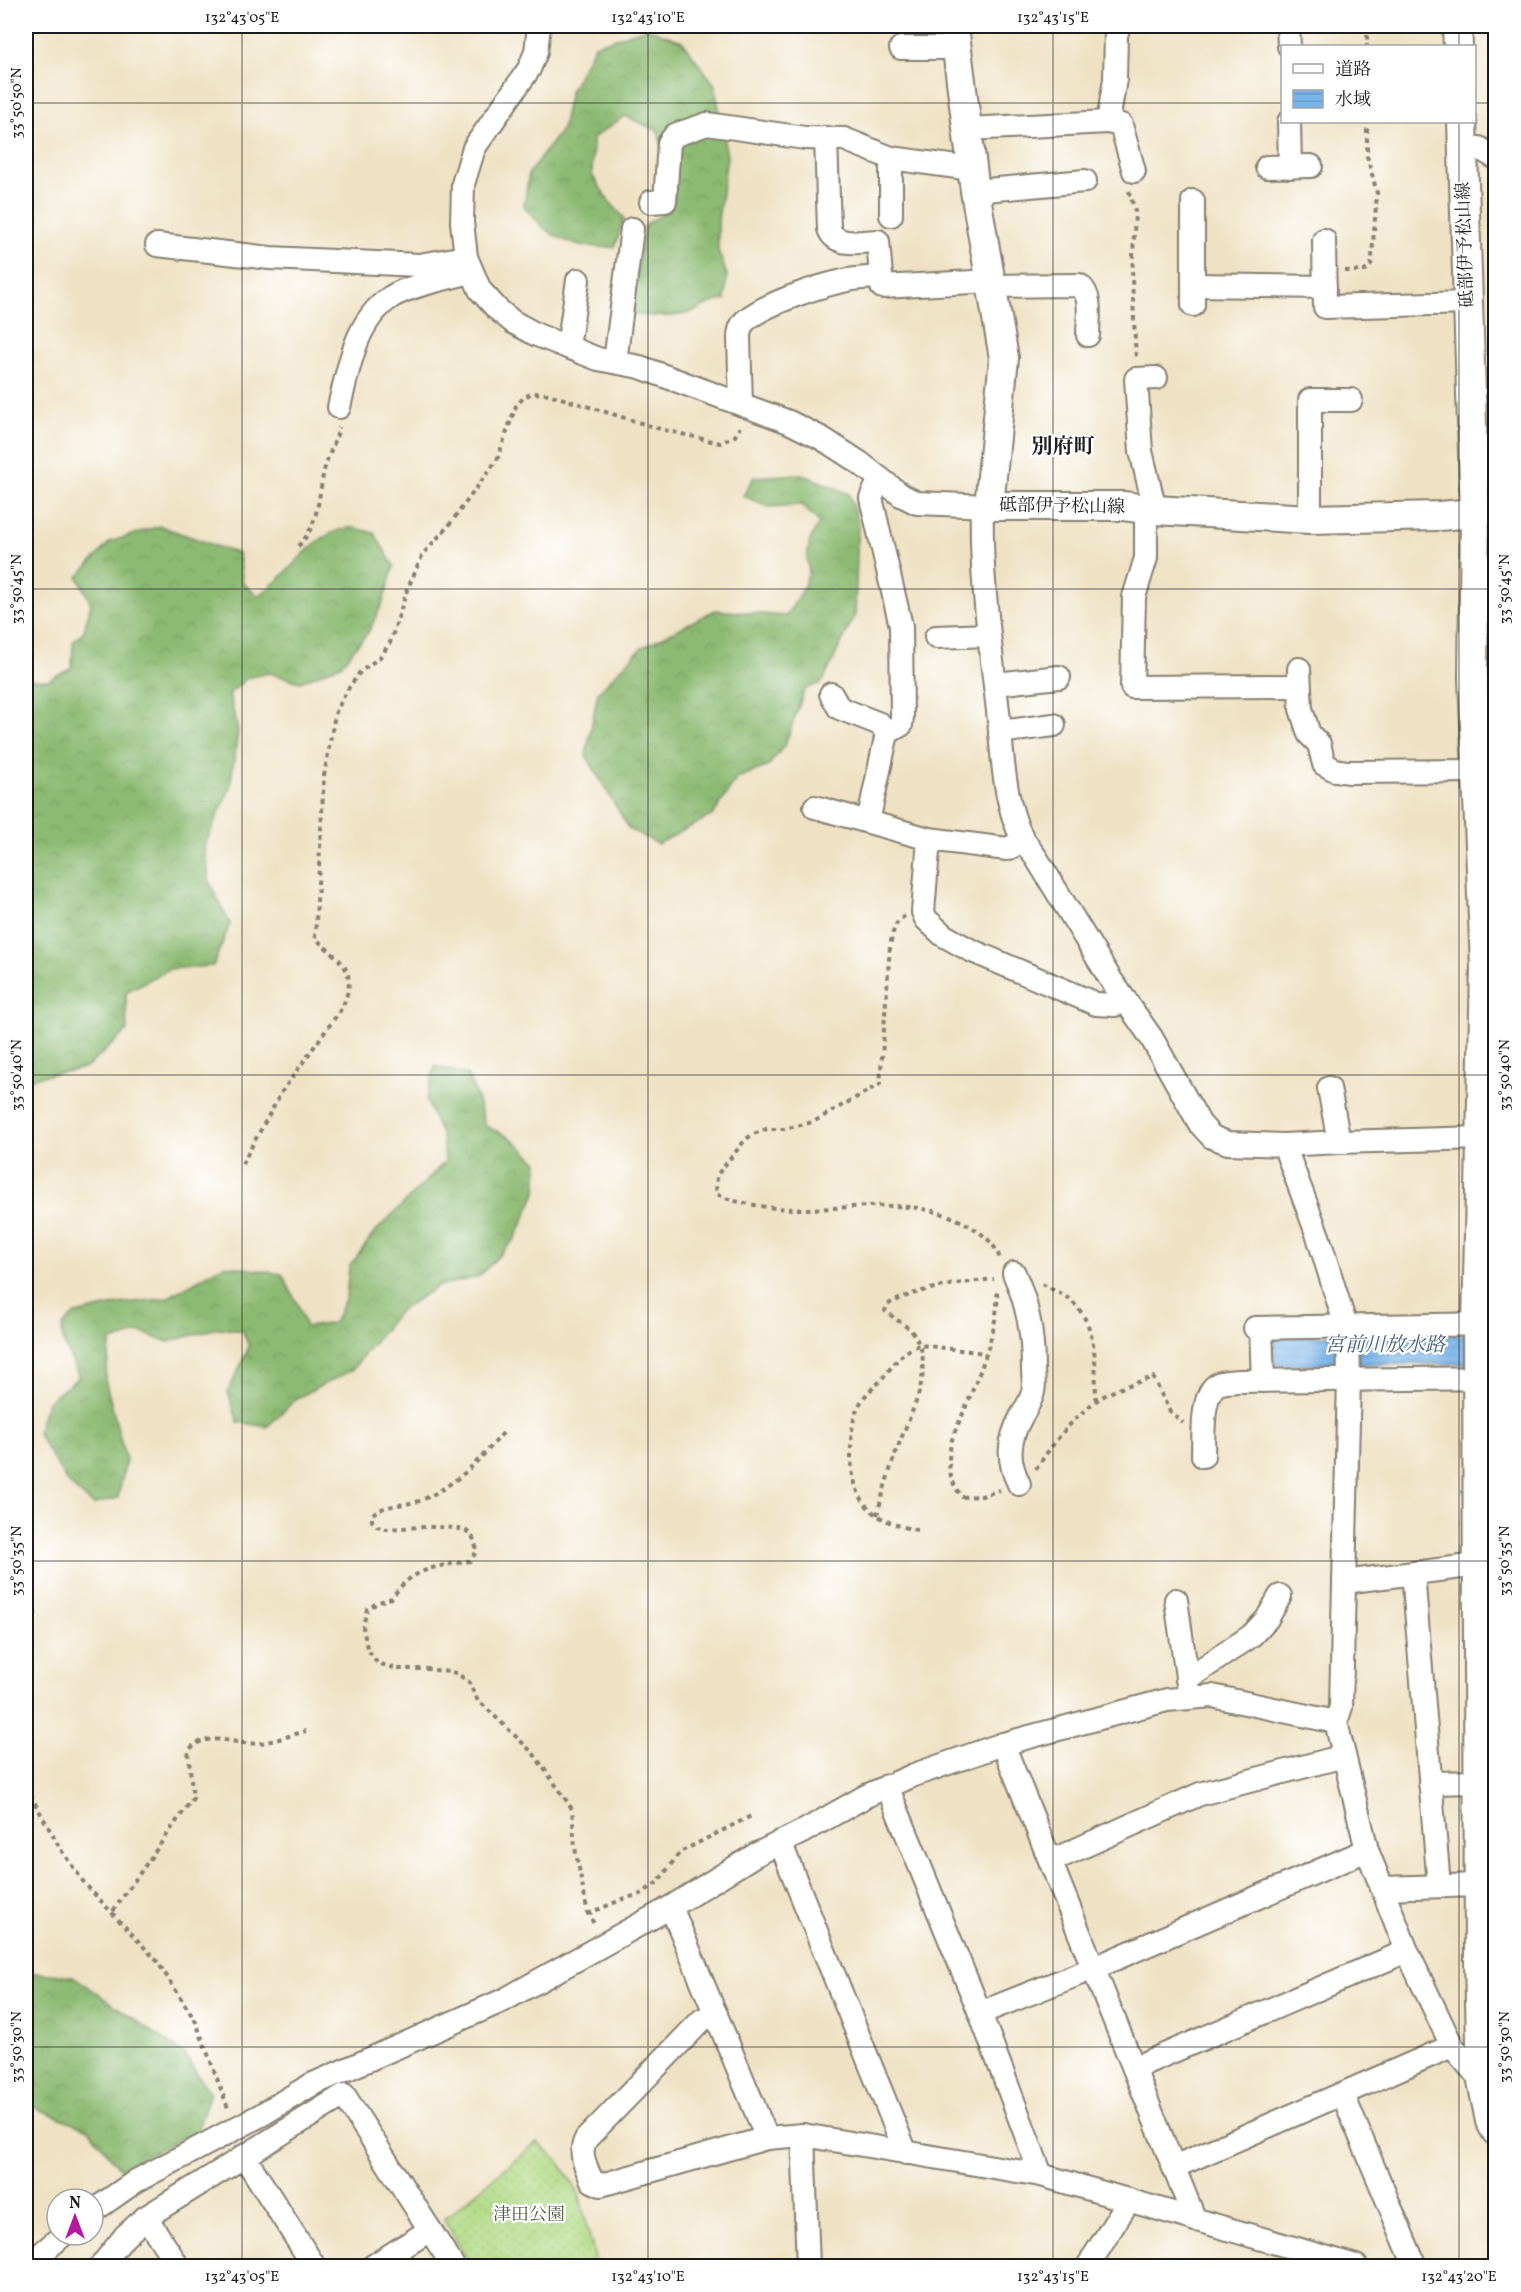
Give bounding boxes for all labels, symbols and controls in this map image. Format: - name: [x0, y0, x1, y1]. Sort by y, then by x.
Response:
- text: 132°43'05"E: [205, 8, 279, 29]
- text: 132°43'10"E: [611, 8, 685, 29]
- text: 132°43'15"E: [1017, 8, 1089, 29]
- legend: [1281, 45, 1476, 123]
- text: 道路: [1335, 58, 1371, 83]
- text: 33°50'50"N: [7, 67, 28, 139]
- text: 水域: [1335, 88, 1371, 113]
- street label: 砥部伊予松山線: [1451, 182, 1481, 308]
- district label: 別府町: [1032, 433, 1095, 462]
- street label: 砥部伊予松山線: [999, 493, 1125, 521]
- text: 33°50'45"N: [7, 554, 28, 624]
- text: 33°50'45"N: [1495, 554, 1516, 624]
- text: 33°50'40"N: [7, 1039, 28, 1111]
- text: 33°50'40"N: [1495, 1039, 1516, 1111]
- water label: 宮前川放水路: [1325, 1332, 1447, 1360]
- text: 33°50'35"N: [7, 1526, 28, 1596]
- text: 33°50'35"N: [1495, 1526, 1516, 1596]
- text: 33°50'30"N: [7, 2011, 28, 2083]
- text: 33°50'30"N: [1495, 2011, 1516, 2083]
- north arrow: [45, 2187, 105, 2247]
- text: N: [69, 2193, 81, 2215]
- park label: 津田公園: [493, 2203, 565, 2228]
- text: 132°43'05"E: [205, 2267, 279, 2288]
- text: 132°43'10"E: [611, 2267, 685, 2288]
- text: 132°43'15"E: [1017, 2267, 1089, 2288]
- text: 132°43'20"E: [1421, 2267, 1497, 2288]

